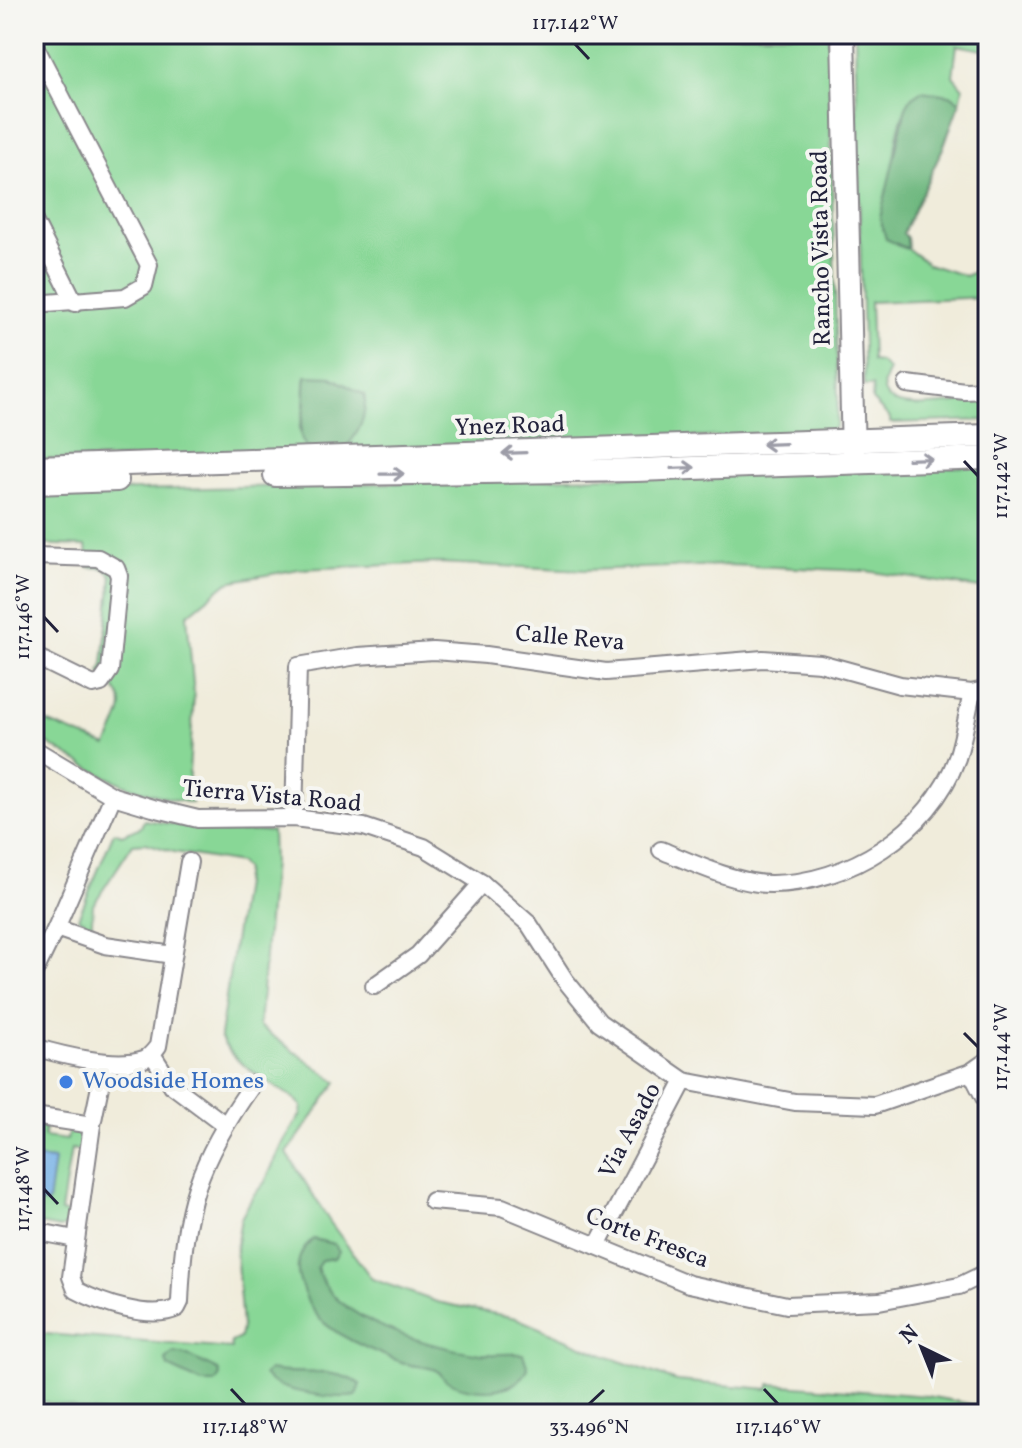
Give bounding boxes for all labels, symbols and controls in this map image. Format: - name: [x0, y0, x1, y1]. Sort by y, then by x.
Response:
- text: 117.142°W: [532, 10, 618, 38]
- street label: Rancho Vista Road: [803, 150, 841, 346]
- street label: Ynez Road: [454, 408, 566, 446]
- text: 117.142°W: [988, 433, 1016, 519]
- one-way arrow: [761, 437, 788, 452]
- one-way arrow: [501, 445, 528, 460]
- one-way arrow: [906, 452, 933, 467]
- one-way arrow: [669, 461, 696, 476]
- one-way arrow: [378, 466, 405, 482]
- text: 117.146°W: [10, 574, 38, 660]
- street label: Calle Reva: [514, 617, 626, 661]
- street label: Tierra Vista Road: [181, 772, 363, 822]
- text: 117.144°W: [988, 1003, 1016, 1091]
- place label: Woodside Homes: [82, 1065, 264, 1099]
- marker: Woodside Homes: [57, 1073, 75, 1091]
- street label: Via Asado: [591, 1077, 671, 1185]
- text: 117.148°W: [10, 1146, 38, 1232]
- street label: Corte Fresca: [580, 1200, 714, 1278]
- north arrow: [882, 1308, 962, 1388]
- text: N: [894, 1318, 926, 1352]
- text: 117.148°W: [202, 1414, 288, 1442]
- text: 33.496°N: [549, 1414, 629, 1442]
- text: 117.146°W: [735, 1414, 821, 1442]

